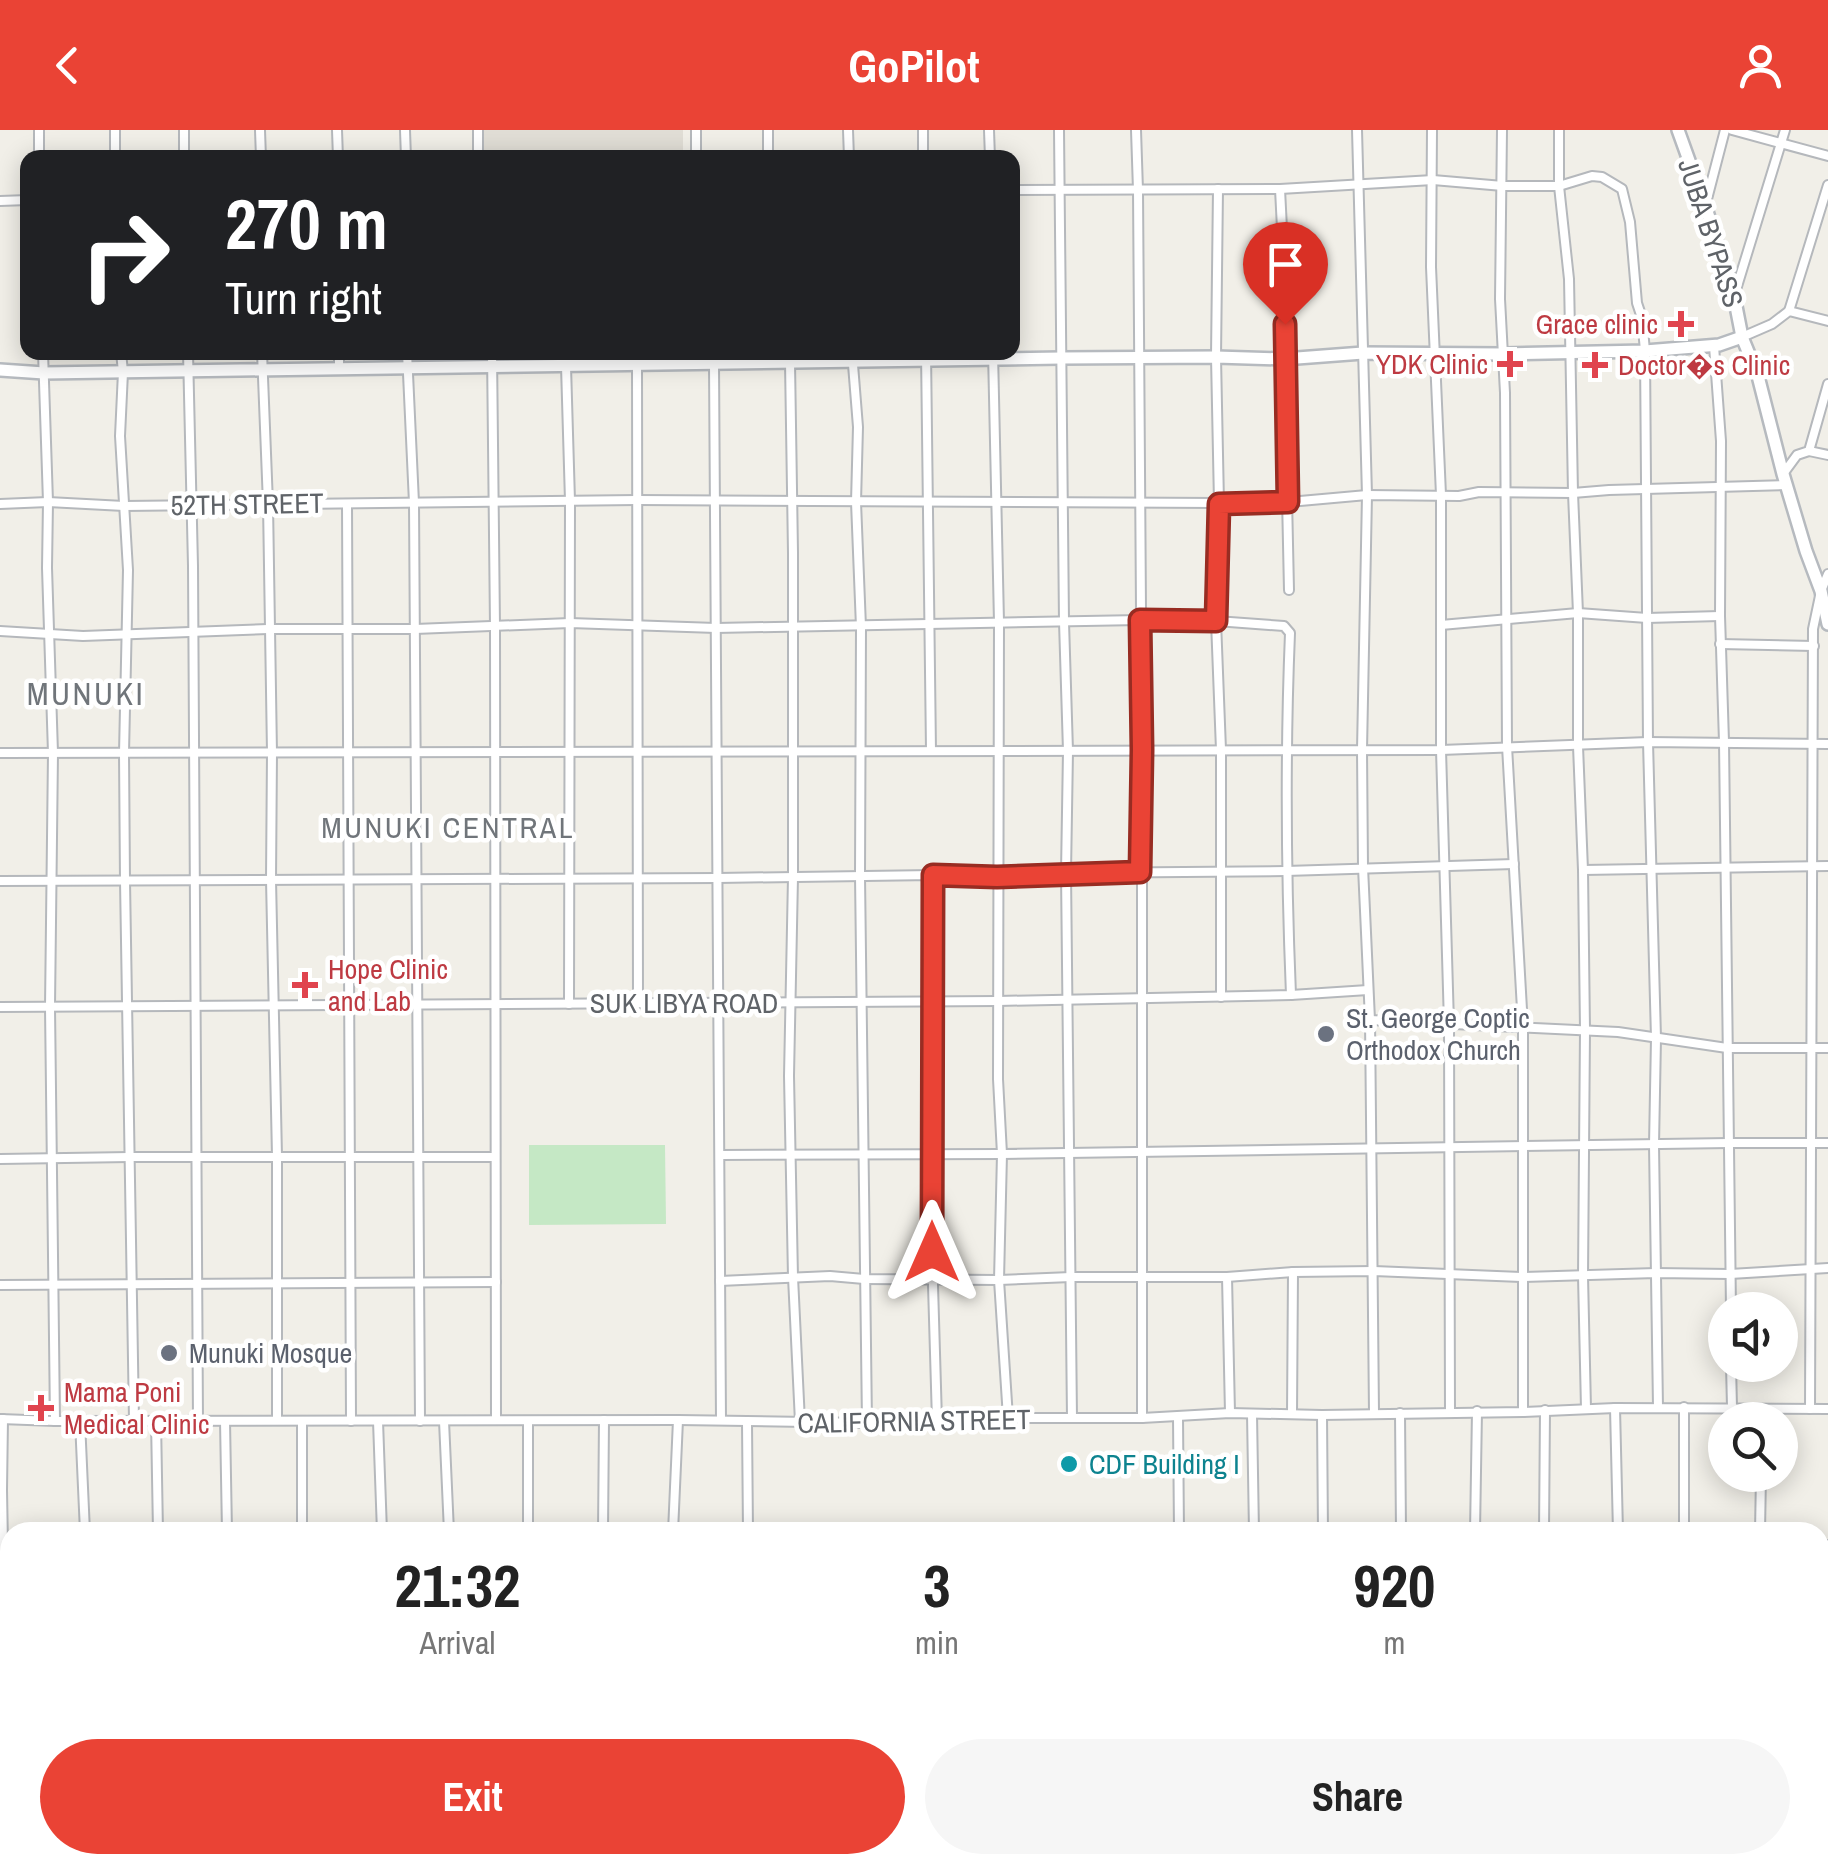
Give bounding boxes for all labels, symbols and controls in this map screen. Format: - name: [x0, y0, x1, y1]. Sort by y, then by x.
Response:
- text: GoPilot: [848, 35, 980, 96]
- icon: back: [40, 38, 95, 93]
- icon: person: [1733, 38, 1788, 93]
- street label: JUBA BYPASS: [1669, 154, 1753, 312]
- text: 270 m: [225, 177, 388, 271]
- icon: right: [60, 190, 190, 320]
- pin: [1243, 222, 1328, 325]
- icon: arrive: [1258, 237, 1313, 292]
- text: Turn right: [225, 267, 382, 328]
- place label: Grace clinic: [1535, 305, 1658, 343]
- marker: Grace clinic: [1668, 311, 1694, 337]
- place label: YDK Clinic: [1376, 345, 1488, 383]
- place label: Doctor�s Clinic: [1618, 346, 1790, 384]
- marker: YDK Clinic: [1497, 351, 1523, 377]
- marker: Doctor�s Clinic: [1582, 352, 1608, 378]
- street label: 52TH STREET: [170, 484, 324, 524]
- district label: MUNUKI: [27, 672, 145, 715]
- district label: MUNUKI CENTRAL: [321, 807, 575, 847]
- place label: Hope Clinic and Lab: [328, 950, 448, 1020]
- marker: Hope Clinic and Lab: [292, 972, 318, 998]
- street label: SUK LIBYA ROAD: [590, 984, 778, 1022]
- place label: St. George Coptic Orthodox Church: [1346, 999, 1530, 1069]
- marker: St. George Coptic Orthodox Church: [1315, 1023, 1337, 1045]
- position arrow: [880, 1200, 984, 1304]
- map controls: [1708, 1292, 1798, 1492]
- button: sound: [1708, 1292, 1798, 1382]
- place label: Munuki Mosque: [189, 1334, 352, 1372]
- marker: Munuki Mosque: [158, 1342, 180, 1364]
- place label: Mama Poni Medical Clinic: [64, 1373, 209, 1443]
- marker: Mama Poni Medical Clinic: [28, 1395, 54, 1421]
- street label: CALIFORNIA STREET: [797, 1400, 1031, 1442]
- button: search: [1708, 1402, 1798, 1492]
- place label: CDF Building I: [1089, 1445, 1240, 1483]
- marker: CDF Building I: [1058, 1453, 1080, 1475]
- text: 21:32: [395, 1545, 520, 1626]
- text: 3: [923, 1545, 951, 1626]
- text: 920: [1353, 1545, 1435, 1626]
- text: Arrival: [420, 1621, 495, 1664]
- text: min: [915, 1621, 959, 1664]
- text: m: [1383, 1621, 1405, 1664]
- button: Exit: [40, 1739, 905, 1854]
- button: Share: [925, 1739, 1790, 1854]

